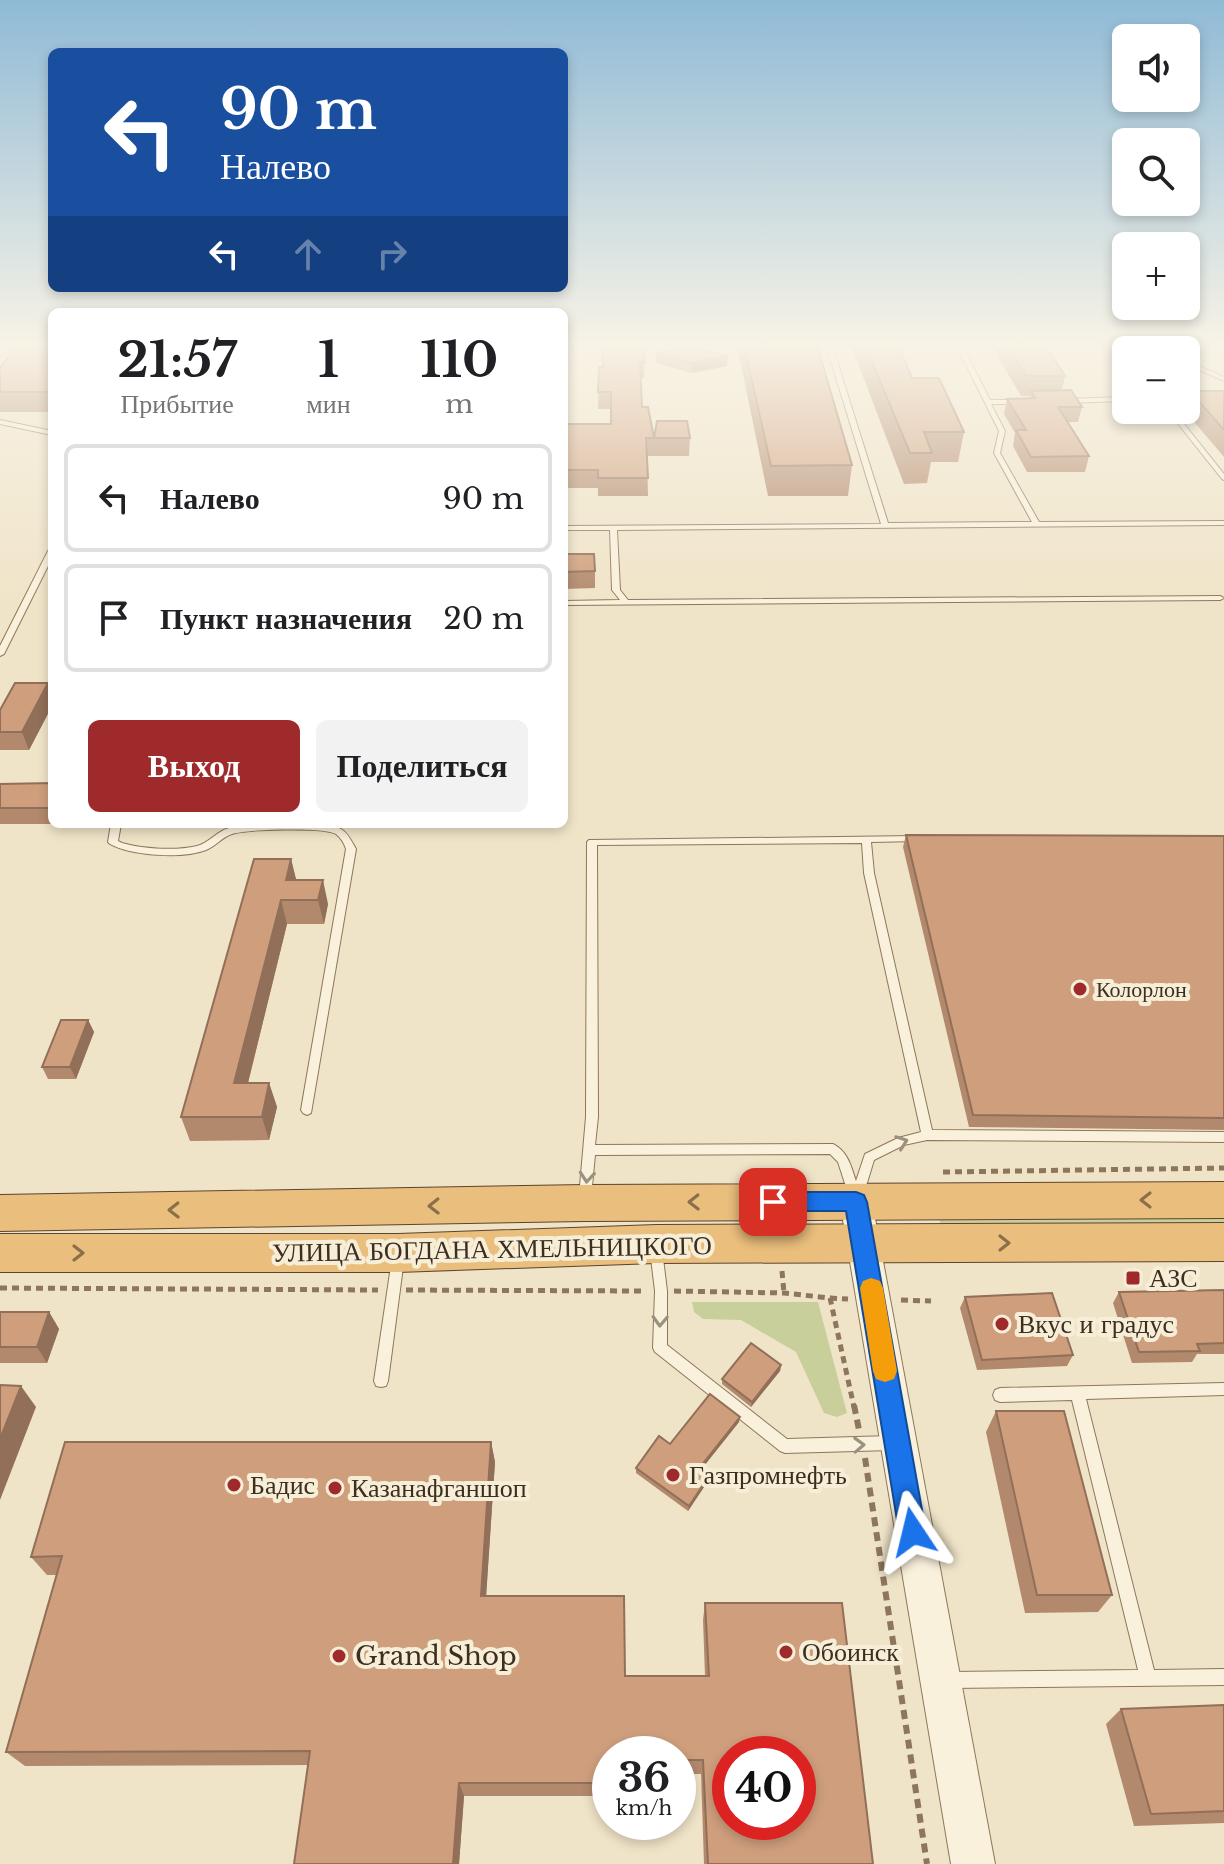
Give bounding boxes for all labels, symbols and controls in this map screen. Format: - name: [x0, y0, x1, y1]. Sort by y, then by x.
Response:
- map controls: [1112, 24, 1200, 424]
- button: sound: [1112, 24, 1200, 112]
- text: 90 m: [220, 75, 377, 144]
- icon: left: [88, 80, 192, 184]
- button: search: [1112, 128, 1200, 216]
- text: Налево: [220, 144, 331, 189]
- icon: left: [202, 232, 246, 276]
- icon: ahead: [286, 232, 330, 276]
- icon: right: [370, 232, 414, 276]
- button: +: [1112, 232, 1200, 320]
- text: 21:57: [118, 330, 237, 390]
- text: 1: [318, 330, 339, 390]
- text: 110: [420, 330, 498, 390]
- button: −: [1112, 336, 1200, 424]
- text: Прибытие: [121, 388, 234, 420]
- text: мин: [306, 388, 351, 420]
- text: m: [445, 388, 473, 420]
- icon: left: [92, 476, 136, 520]
- text: Налево: [160, 480, 260, 517]
- text: 90 m: [442, 480, 524, 517]
- icon: arrive: [92, 596, 136, 640]
- text: Пункт назначения: [160, 600, 412, 637]
- text: 20 m: [443, 600, 524, 637]
- button: Выход: [88, 720, 300, 812]
- button: Поделиться: [316, 720, 528, 812]
- place label: Колорлон: [1096, 976, 1187, 1003]
- marker: Колорлон: [1071, 980, 1089, 998]
- one-way arrow: [894, 1136, 908, 1152]
- pin: [739, 1168, 807, 1236]
- one-way arrow: [579, 1171, 596, 1184]
- icon: arrive: [751, 1180, 795, 1224]
- one-way arrow: [1139, 1191, 1152, 1209]
- one-way arrow: [687, 1194, 700, 1211]
- one-way arrow: [427, 1197, 440, 1215]
- one-way arrow: [167, 1201, 180, 1219]
- street label: УЛИЦА БОГДАНА ХМЕЛЬНИЦКОГО: [272, 1229, 712, 1269]
- one-way arrow: [998, 1234, 1011, 1252]
- one-way arrow: [72, 1244, 85, 1262]
- place label: АЗС: [1149, 1262, 1198, 1294]
- marker: АЗС: [1124, 1269, 1142, 1287]
- place label: Вкус и градус: [1018, 1308, 1174, 1340]
- one-way arrow: [652, 1315, 669, 1328]
- marker: Вкус и градус: [993, 1315, 1011, 1333]
- one-way arrow: [853, 1436, 866, 1454]
- place label: Газпромнефть: [689, 1459, 847, 1491]
- marker: Газпромнефть: [664, 1466, 682, 1484]
- place label: Бадис: [250, 1469, 315, 1501]
- place label: Казанафганшоп: [351, 1472, 527, 1504]
- marker: Бадис: [225, 1476, 243, 1494]
- marker: Казанафганшоп: [326, 1479, 344, 1497]
- position arrow: [871, 1490, 955, 1574]
- place label: Обоинск: [802, 1636, 899, 1668]
- place label: Grand Shop: [355, 1640, 517, 1672]
- marker: Обоинск: [777, 1643, 795, 1661]
- marker: Grand Shop: [330, 1647, 348, 1665]
- speed limit sign: 40: [712, 1736, 816, 1840]
- text: 36: [618, 1753, 670, 1803]
- text: km/h: [616, 1796, 672, 1820]

